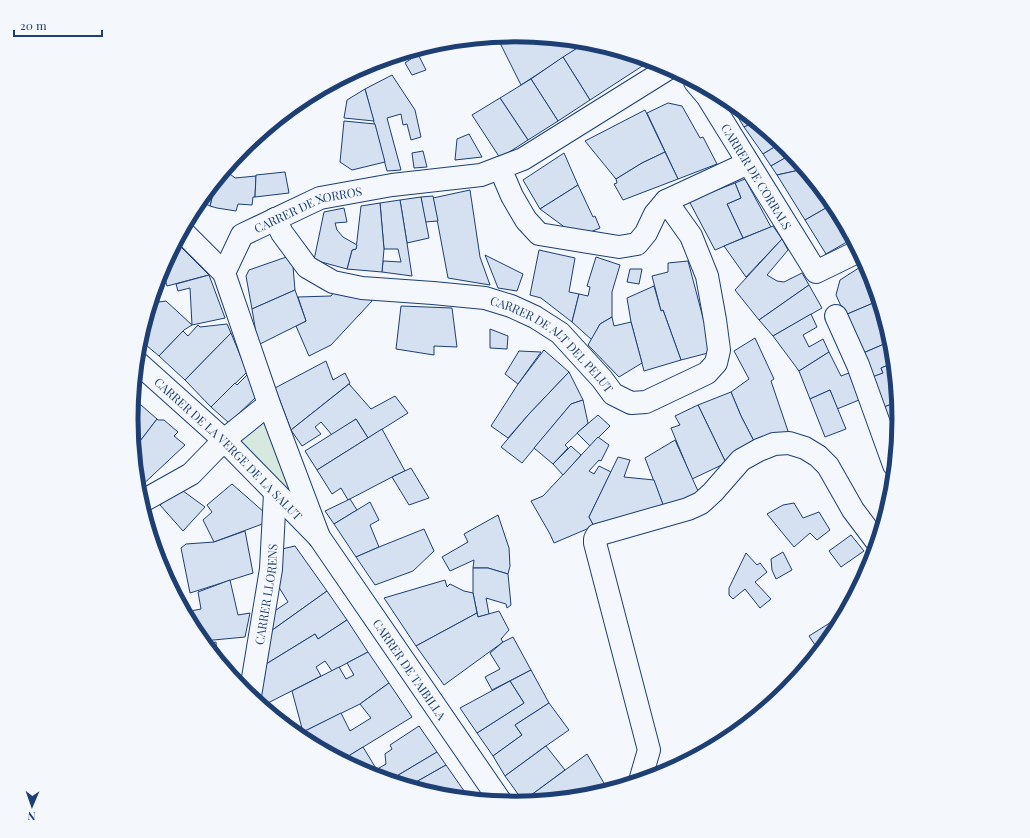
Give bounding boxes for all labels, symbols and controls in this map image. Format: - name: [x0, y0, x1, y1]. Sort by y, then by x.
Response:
- scale bar: [14, 12, 102, 38]
- text: 20 m: [20, 17, 47, 33]
- street label: CARRER DE CORRALS: [718, 121, 796, 232]
- street label: CARRER DE XORROS: [251, 183, 363, 236]
- street label: CARRER DE ALT DEL PELUT: [488, 292, 617, 396]
- street label: CARRER DE LA VERGE DE LA SALUT: [151, 374, 306, 524]
- street label: CARRER LLORENS: [251, 543, 280, 646]
- street label: CARRER DE TAIBILLA: [369, 616, 450, 723]
- north arrow: [12, 786, 52, 826]
- text: N: [27, 809, 36, 824]

